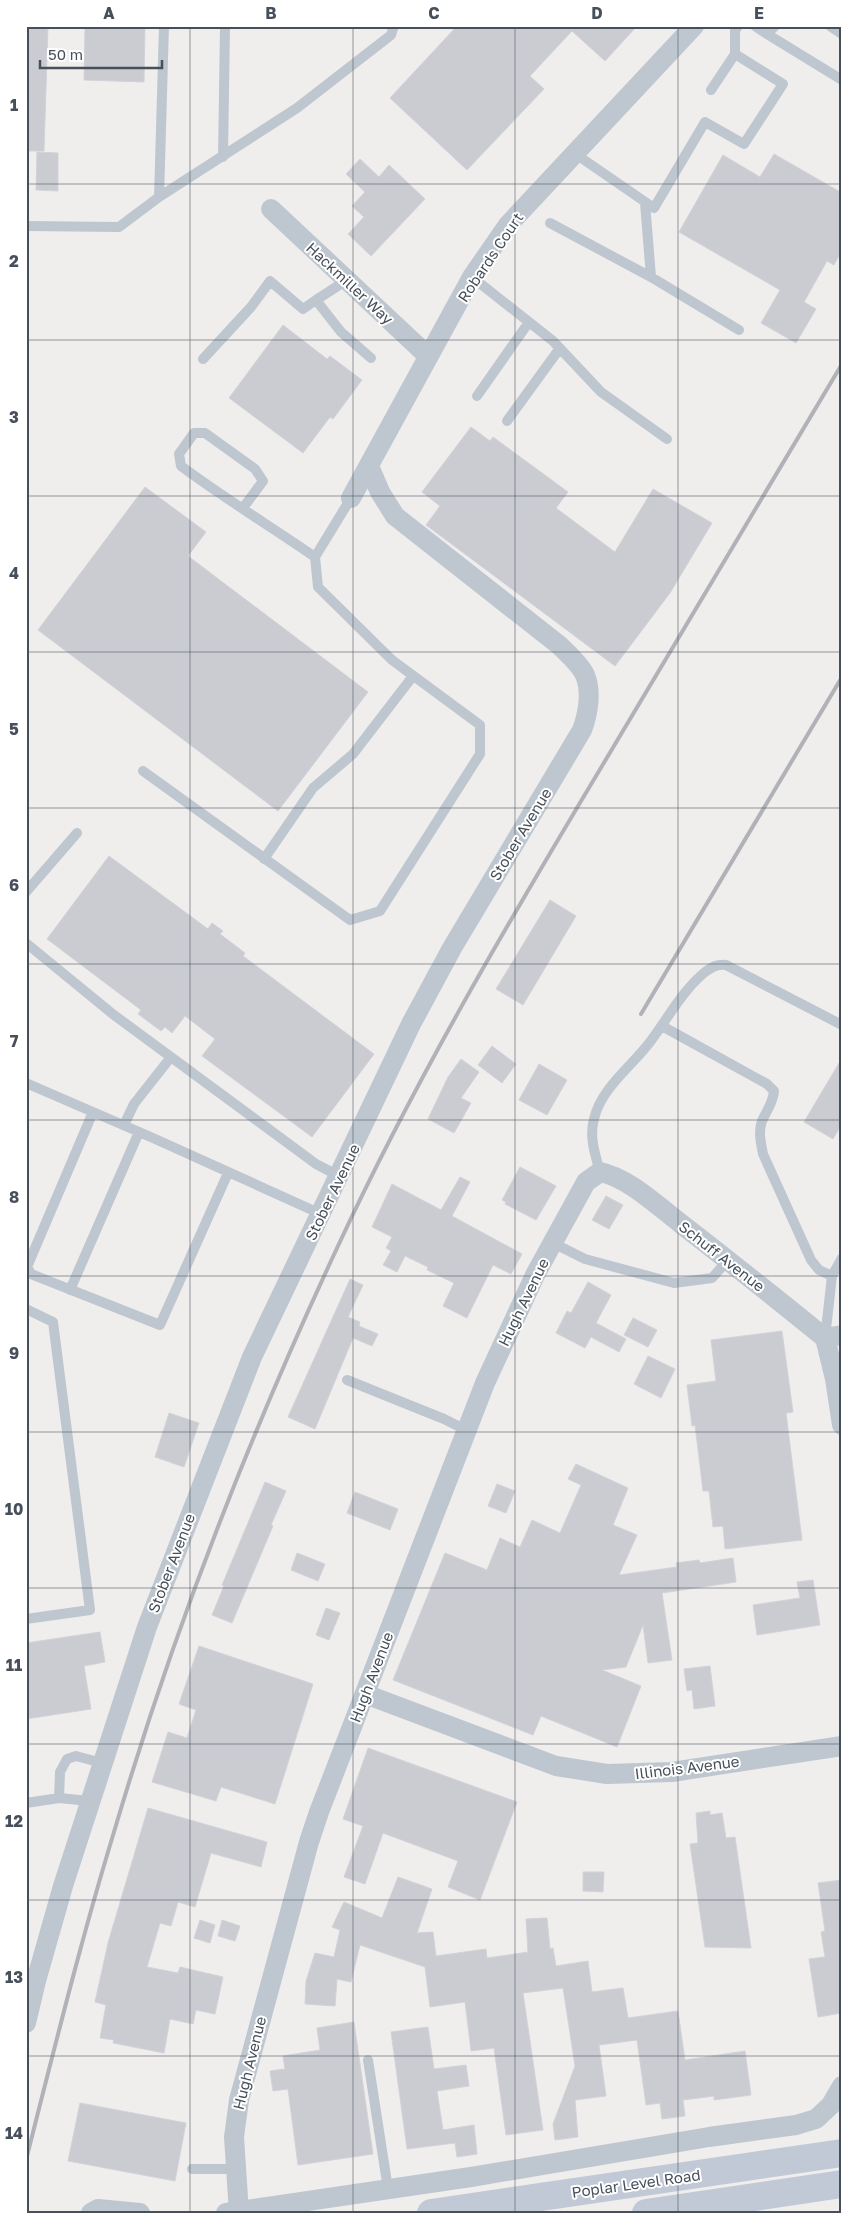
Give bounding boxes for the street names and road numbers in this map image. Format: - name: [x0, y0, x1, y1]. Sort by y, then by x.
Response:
- street label: Robards Court: [454, 209, 526, 305]
- street label: Hackmiller Way: [303, 238, 398, 328]
- street label: Stober Avenue: [485, 784, 555, 884]
- street label: Stober Avenue: [301, 1141, 363, 1243]
- street label: Schuff Avenue: [676, 1217, 769, 1295]
- street label: Hugh Avenue: [494, 1255, 552, 1349]
- street label: Stober Avenue: [144, 1511, 198, 1615]
- street label: Hugh Avenue: [345, 1629, 397, 1725]
- street label: Illinois Avenue: [634, 1752, 741, 1782]
- street label: Hugh Avenue: [229, 2014, 269, 2112]
- street label: Poplar Level Road: [571, 2165, 701, 2201]

